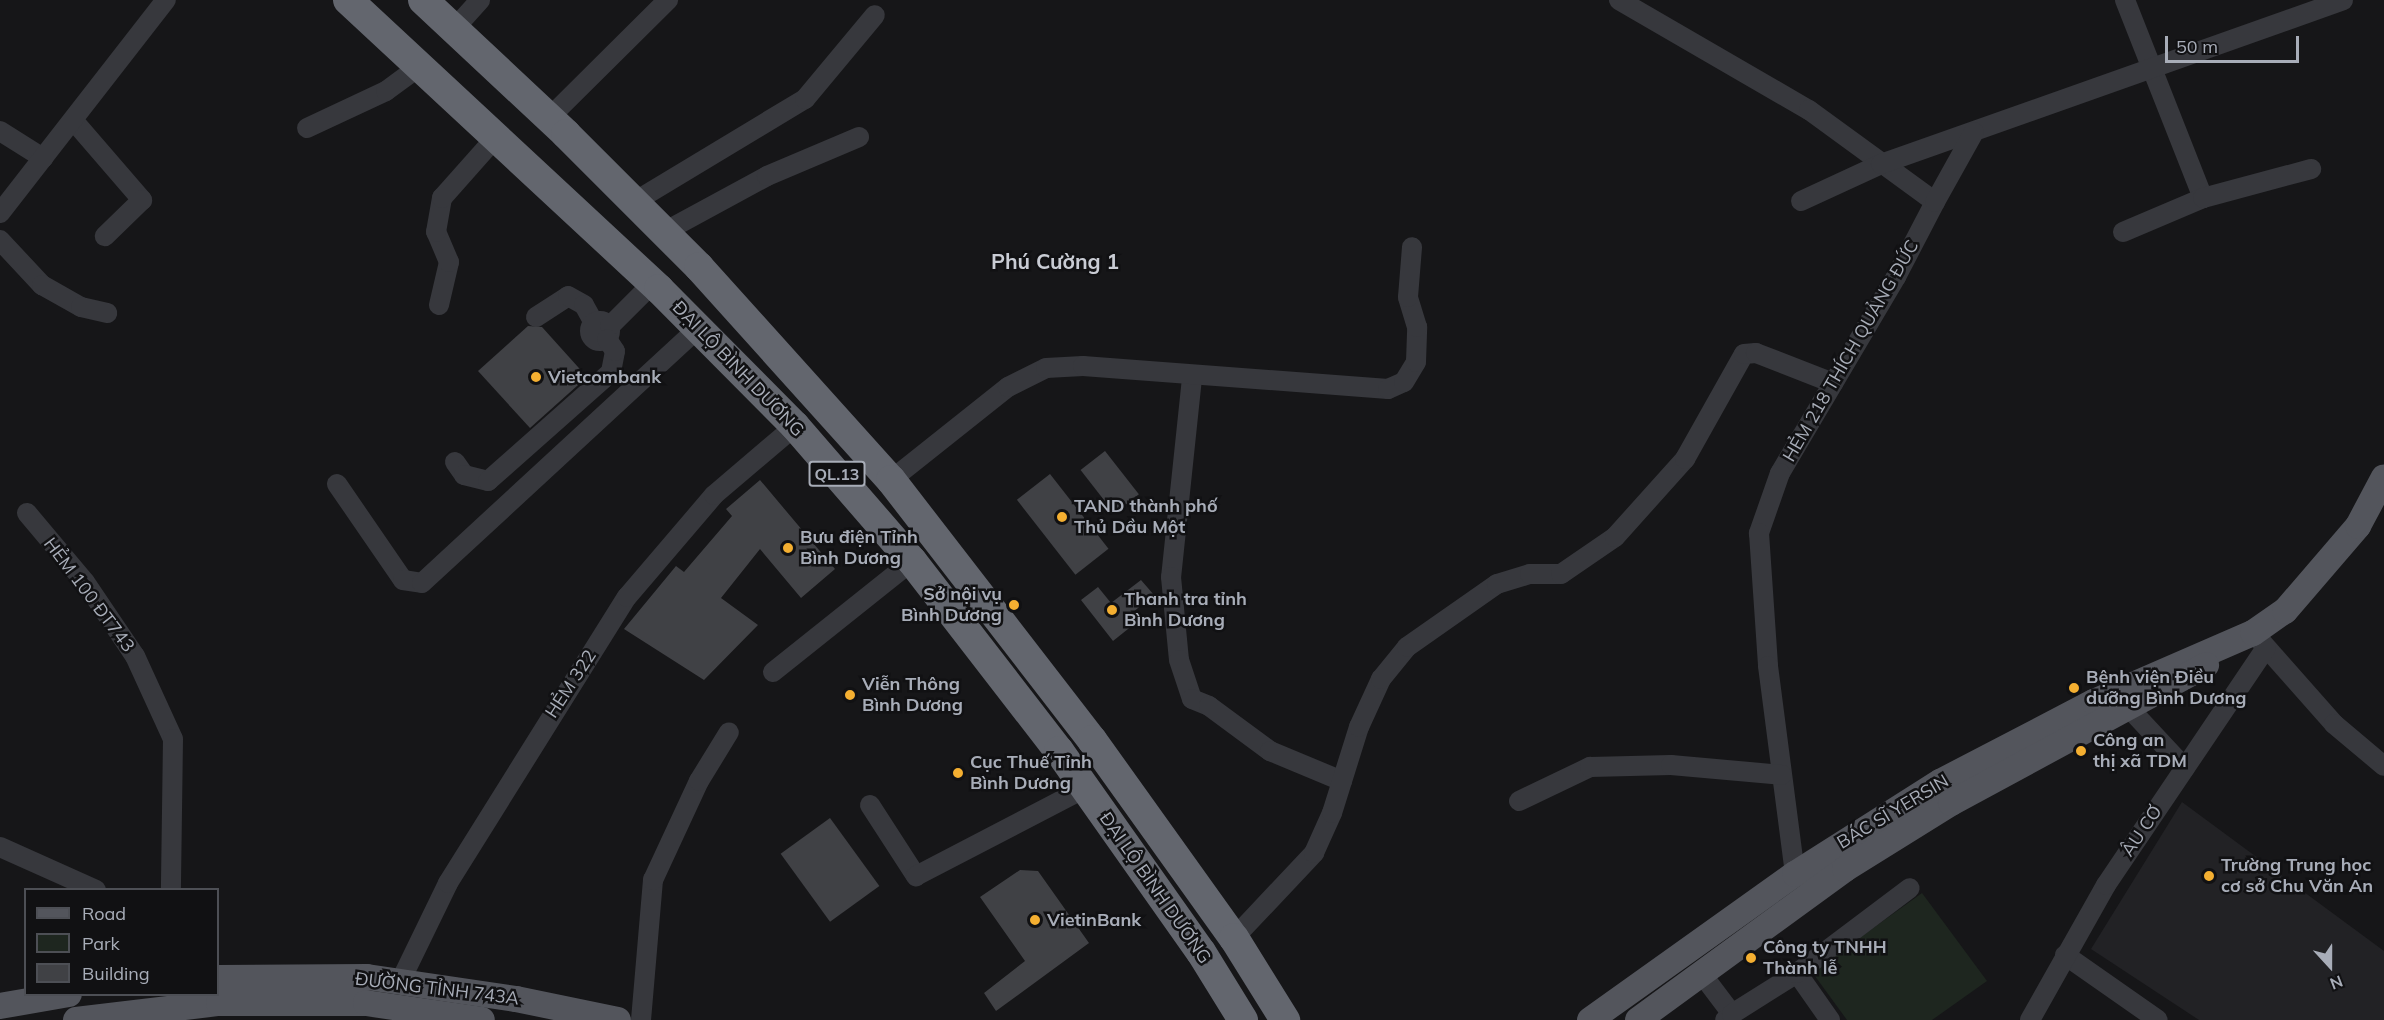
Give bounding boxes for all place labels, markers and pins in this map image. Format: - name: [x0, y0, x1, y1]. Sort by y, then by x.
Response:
- place label: Vietcombank: [548, 366, 661, 388]
- marker: Vietcombank: [529, 370, 543, 384]
- place label: TAND thành phố Thủ Dầu Một: [1074, 496, 1218, 538]
- marker: TAND thành phố Thủ Dầu Một: [1055, 510, 1069, 524]
- place label: Bưu điện Tỉnh Bình Dương: [800, 527, 918, 570]
- marker: Bưu điện Tỉnh Bình Dương: [781, 541, 795, 555]
- place label: Sở nội vụ Bình Dương: [901, 584, 1002, 626]
- place label: Thanh tra tỉnh Bình Dương: [1124, 589, 1247, 632]
- marker: Sở nội vụ Bình Dương: [1007, 598, 1021, 612]
- marker: Thanh tra tỉnh Bình Dương: [1105, 603, 1119, 617]
- place label: Bệnh viện Điều dưỡng Bình Dương: [2086, 667, 2246, 710]
- place label: Viễn Thông Bình Dương: [862, 674, 963, 716]
- marker: Bệnh viện Điều dưỡng Bình Dương: [2067, 681, 2081, 695]
- marker: Viễn Thông Bình Dương: [843, 688, 857, 702]
- place label: Công an thị xã TDM: [2093, 730, 2187, 772]
- marker: Công an thị xã TDM: [2074, 744, 2088, 758]
- place label: Cục Thuế Tỉnh Bình Dương: [970, 752, 1092, 795]
- marker: Cục Thuế Tỉnh Bình Dương: [951, 766, 965, 780]
- place label: Trường Trung học cơ sở Chu Văn An: [2221, 855, 2373, 898]
- marker: Trường Trung học cơ sở Chu Văn An: [2202, 869, 2216, 883]
- place label: VietinBank: [1047, 909, 1141, 931]
- marker: VietinBank: [1028, 913, 1042, 927]
- place label: Công ty TNHH Thành lễ: [1763, 937, 1887, 980]
- marker: Công ty TNHH Thành lễ: [1744, 951, 1758, 965]

